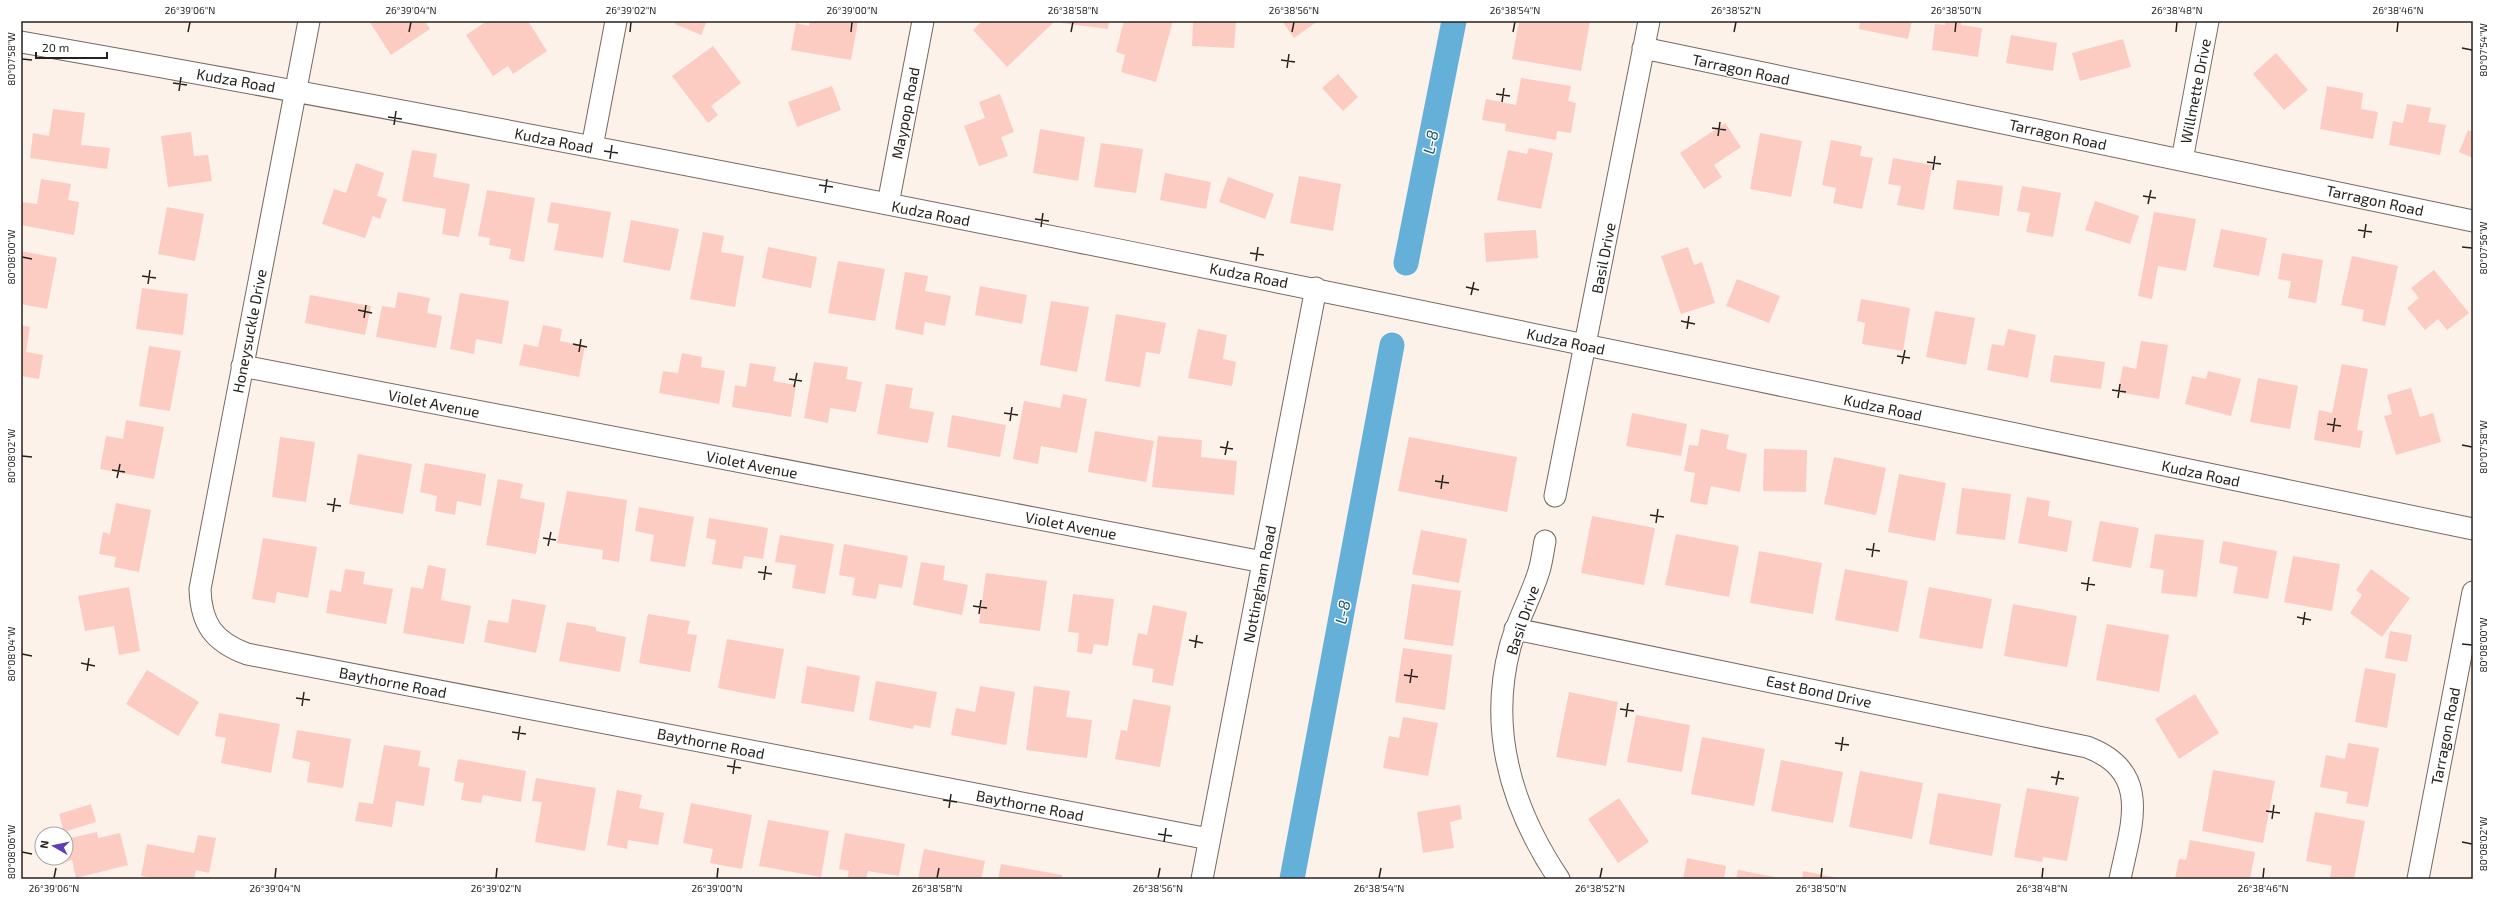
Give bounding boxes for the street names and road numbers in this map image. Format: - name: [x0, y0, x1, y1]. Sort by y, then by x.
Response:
- street label: Willmette Drive: [2176, 37, 2214, 145]
- street label: Tarragon Road: [1691, 50, 1791, 88]
- street label: Kudza Road: [195, 64, 277, 96]
- street label: Maypop Road: [887, 66, 923, 160]
- street label: Tarragon Road: [2008, 115, 2108, 153]
- street label: Kudza Road: [513, 124, 595, 156]
- street label: Tarragon Road: [2325, 181, 2425, 219]
- street label: Kudza Road: [890, 197, 972, 229]
- street label: Basil Drive: [1587, 221, 1619, 295]
- street label: Kudza Road: [1208, 259, 1290, 291]
- street label: Honeysuckle Drive: [228, 268, 270, 394]
- street label: Kudza Road: [1525, 324, 1607, 358]
- street label: Violet Avenue: [387, 385, 481, 421]
- street label: Kudza Road: [1842, 390, 1924, 424]
- street label: Violet Avenue: [705, 446, 799, 482]
- street label: Kudza Road: [2160, 456, 2242, 490]
- street label: Violet Avenue: [1024, 507, 1118, 543]
- street label: Nottingham Road: [1239, 524, 1279, 644]
- street label: Basil Drive: [1502, 583, 1542, 657]
- street label: Baythorne Road: [338, 663, 448, 701]
- street label: East Bond Drive: [1765, 671, 1873, 711]
- street label: Tarragon Road: [2427, 686, 2463, 786]
- street label: Baythorne Road: [656, 724, 766, 762]
- street label: Baythorne Road: [975, 786, 1085, 824]

